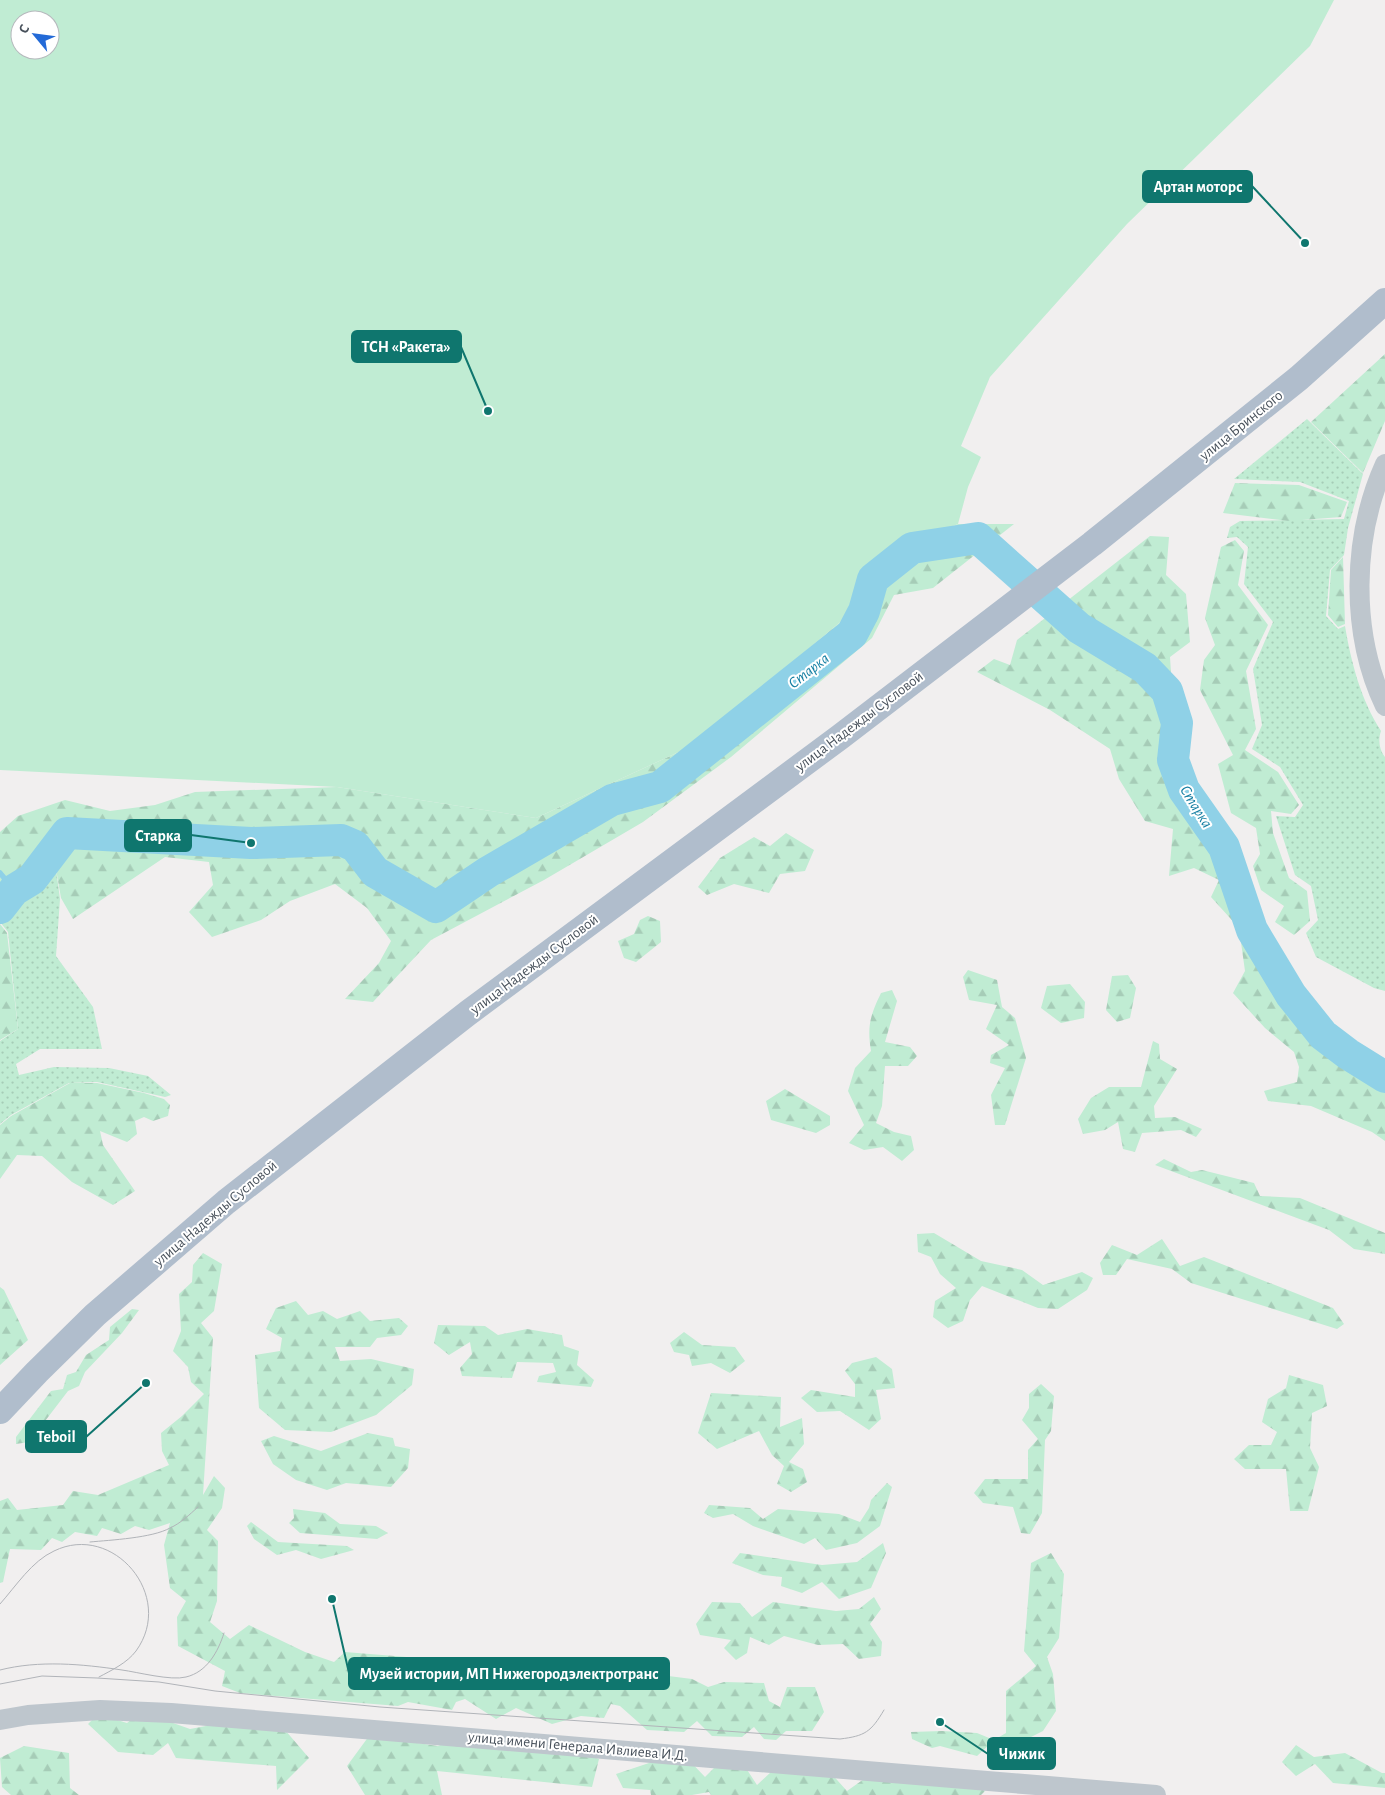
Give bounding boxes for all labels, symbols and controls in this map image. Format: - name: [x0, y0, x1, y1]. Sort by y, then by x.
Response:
- north arrow: [10, 10, 60, 60]
- text: С: [17, 22, 33, 36]
- callout: Артан моторс: [1143, 171, 1252, 202]
- text: Артан моторс: [1153, 179, 1243, 195]
- callout: ТСН «Ракета»: [352, 331, 461, 362]
- text: ТСН «Ракета»: [362, 339, 451, 355]
- street label: улица Бринского: [1196, 388, 1286, 464]
- water label: Старка: [785, 650, 833, 692]
- street label: улица Надежды Сусловой: [792, 669, 926, 775]
- water label: Старка: [1176, 782, 1215, 831]
- callout: Старка: [125, 820, 191, 851]
- text: Старка: [135, 828, 181, 844]
- street label: улица Надежды Сусловой: [467, 912, 601, 1018]
- street label: улица Надежды Сусловой: [150, 1158, 280, 1270]
- callout: Teboil: [26, 1421, 86, 1452]
- text: Teboil: [36, 1429, 76, 1445]
- callout: Музей истории, МП Нижегородэлектротранс: [349, 1658, 669, 1689]
- text: Музей истории, МП Нижегородэлектротранс: [359, 1666, 659, 1683]
- street label: улица имени Генерала Ивлиева И.Д.: [467, 1729, 688, 1764]
- callout: Чижик: [988, 1738, 1055, 1769]
- text: Чижик: [999, 1746, 1045, 1762]

